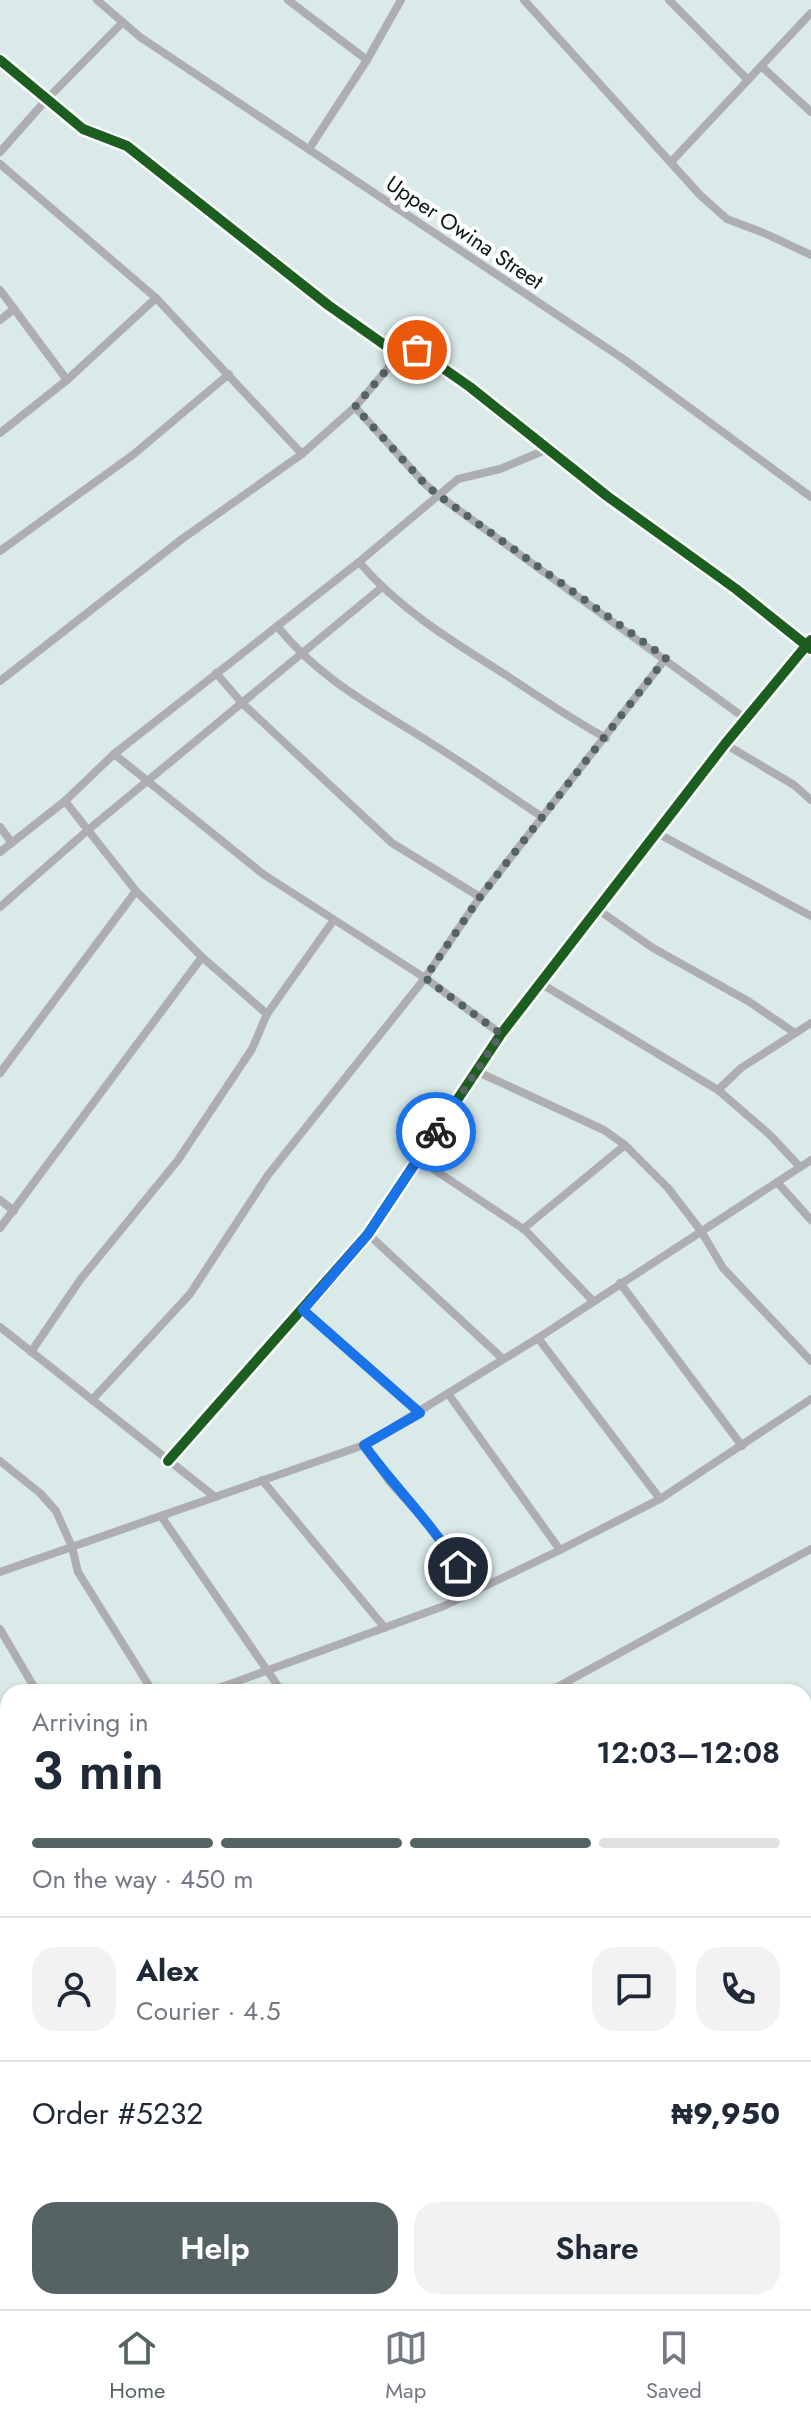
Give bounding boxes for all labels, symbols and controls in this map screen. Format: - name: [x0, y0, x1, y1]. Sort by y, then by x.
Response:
- street label: Upper Owina Street: [380, 167, 551, 297]
- pin: [383, 316, 451, 384]
- icon: bag: [395, 328, 439, 372]
- courier: [396, 1092, 476, 1172]
- icon: bike: [414, 1110, 458, 1154]
- pin: [424, 1533, 492, 1601]
- icon: home: [436, 1545, 480, 1589]
- text: Arriving in: [32, 1703, 149, 1741]
- text: 12:03–12:08: [596, 1731, 780, 1774]
- text: 3 min: [32, 1733, 164, 1809]
- text: On the way · 450 m: [32, 1860, 253, 1898]
- button: person: [32, 1947, 116, 2031]
- button: chat: [592, 1947, 676, 2031]
- button: phone: [696, 1947, 780, 2031]
- text: Alex: [136, 1949, 199, 1992]
- text: Courier · 4.5: [136, 1992, 281, 2030]
- text: Order #5232: [32, 2092, 203, 2135]
- text: ₦9,950: [671, 2092, 780, 2135]
- button: Help: [32, 2202, 398, 2294]
- button: Share: [414, 2202, 780, 2294]
- tab: Home: [109, 2326, 165, 2406]
- tab: Map: [384, 2326, 428, 2406]
- tab: Saved: [646, 2326, 702, 2406]

